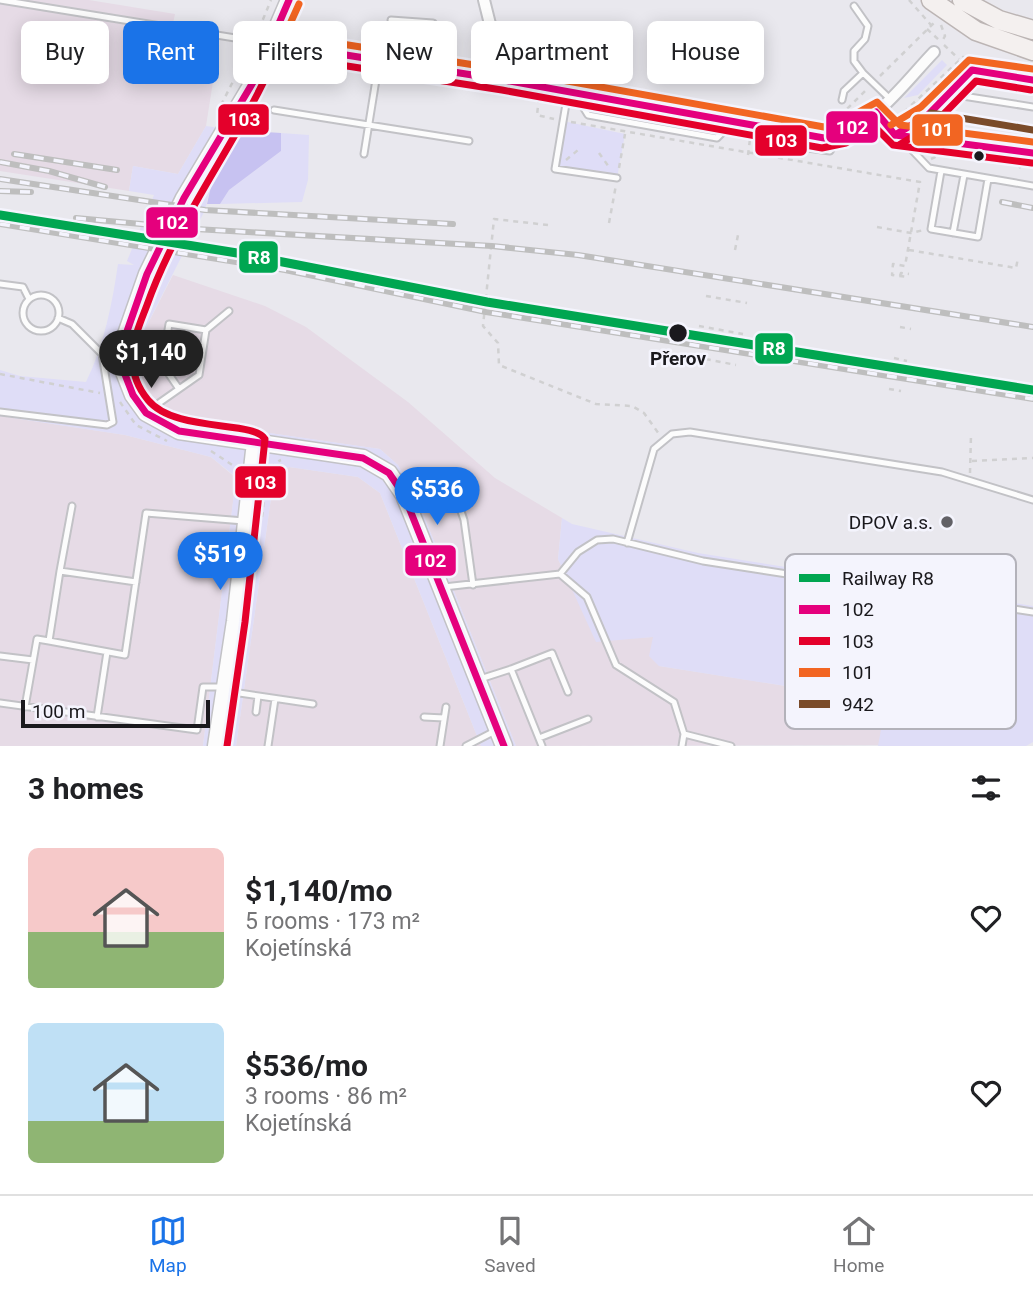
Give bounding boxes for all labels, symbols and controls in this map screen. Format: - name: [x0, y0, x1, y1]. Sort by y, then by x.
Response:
- chip: Buy: [21, 21, 109, 84]
- chip: Rent: [123, 21, 219, 84]
- chip: Filters: [233, 21, 347, 84]
- chip: New: [361, 21, 457, 84]
- chip: Apartment: [471, 21, 633, 84]
- chip: House: [647, 21, 764, 84]
- line badge: 103: [217, 103, 270, 136]
- text: 103: [228, 108, 260, 131]
- line badge: 102: [825, 110, 879, 144]
- line badge: 101: [911, 113, 964, 147]
- text: 102: [836, 116, 868, 139]
- text: 101: [921, 118, 953, 141]
- line badge: 103: [754, 124, 808, 157]
- text: 103: [765, 129, 797, 152]
- unlabelled marker: [972, 149, 986, 163]
- line badge: 102: [145, 206, 199, 239]
- text: 102: [156, 211, 188, 234]
- line badge: R8: [238, 240, 279, 274]
- text: R8: [247, 246, 271, 269]
- marker: Přerov: [667, 322, 689, 344]
- pin: $1,140: [94, 330, 208, 390]
- line badge: R8: [754, 332, 794, 365]
- text: R8: [762, 337, 786, 360]
- text: $1,140: [115, 339, 187, 366]
- place label: Přerov: [650, 347, 706, 370]
- line badge: 103: [234, 465, 287, 499]
- pin: $536: [396, 468, 478, 527]
- text: 103: [244, 471, 276, 494]
- text: $536: [411, 476, 463, 503]
- place label: DPOV a.s.: [849, 511, 933, 534]
- marker: DPOV a.s.: [939, 514, 955, 530]
- pin: $519: [179, 532, 261, 592]
- text: $519: [194, 541, 246, 568]
- line badge: 102: [404, 544, 457, 577]
- text: 102: [414, 549, 446, 572]
- legend: [785, 554, 1016, 729]
- text: Railway R8: [842, 567, 934, 590]
- text: 102: [842, 598, 874, 621]
- text: 103: [842, 630, 874, 653]
- text: 101: [842, 661, 874, 684]
- text: 942: [842, 693, 874, 716]
- scale bar: [21, 697, 210, 729]
- text: 100 m: [32, 700, 85, 723]
- icon: filters: [967, 769, 1005, 807]
- text: 3 homes: [28, 771, 144, 806]
- text: $1,140/mo: [245, 873, 393, 908]
- icon: home: [84, 876, 168, 960]
- icon: heart: [967, 899, 1005, 937]
- text: 5 rooms · 173 m²: [245, 908, 420, 935]
- text: Kojetínská: [245, 935, 352, 962]
- text: $536/mo: [245, 1048, 368, 1083]
- icon: home: [84, 1051, 168, 1135]
- icon: heart: [967, 1074, 1005, 1112]
- text: 3 rooms · 86 m²: [245, 1083, 407, 1110]
- text: Kojetínská: [245, 1110, 352, 1137]
- tab: Map: [149, 1212, 187, 1277]
- tab: Saved: [484, 1212, 536, 1277]
- tab: Home: [833, 1212, 884, 1277]

